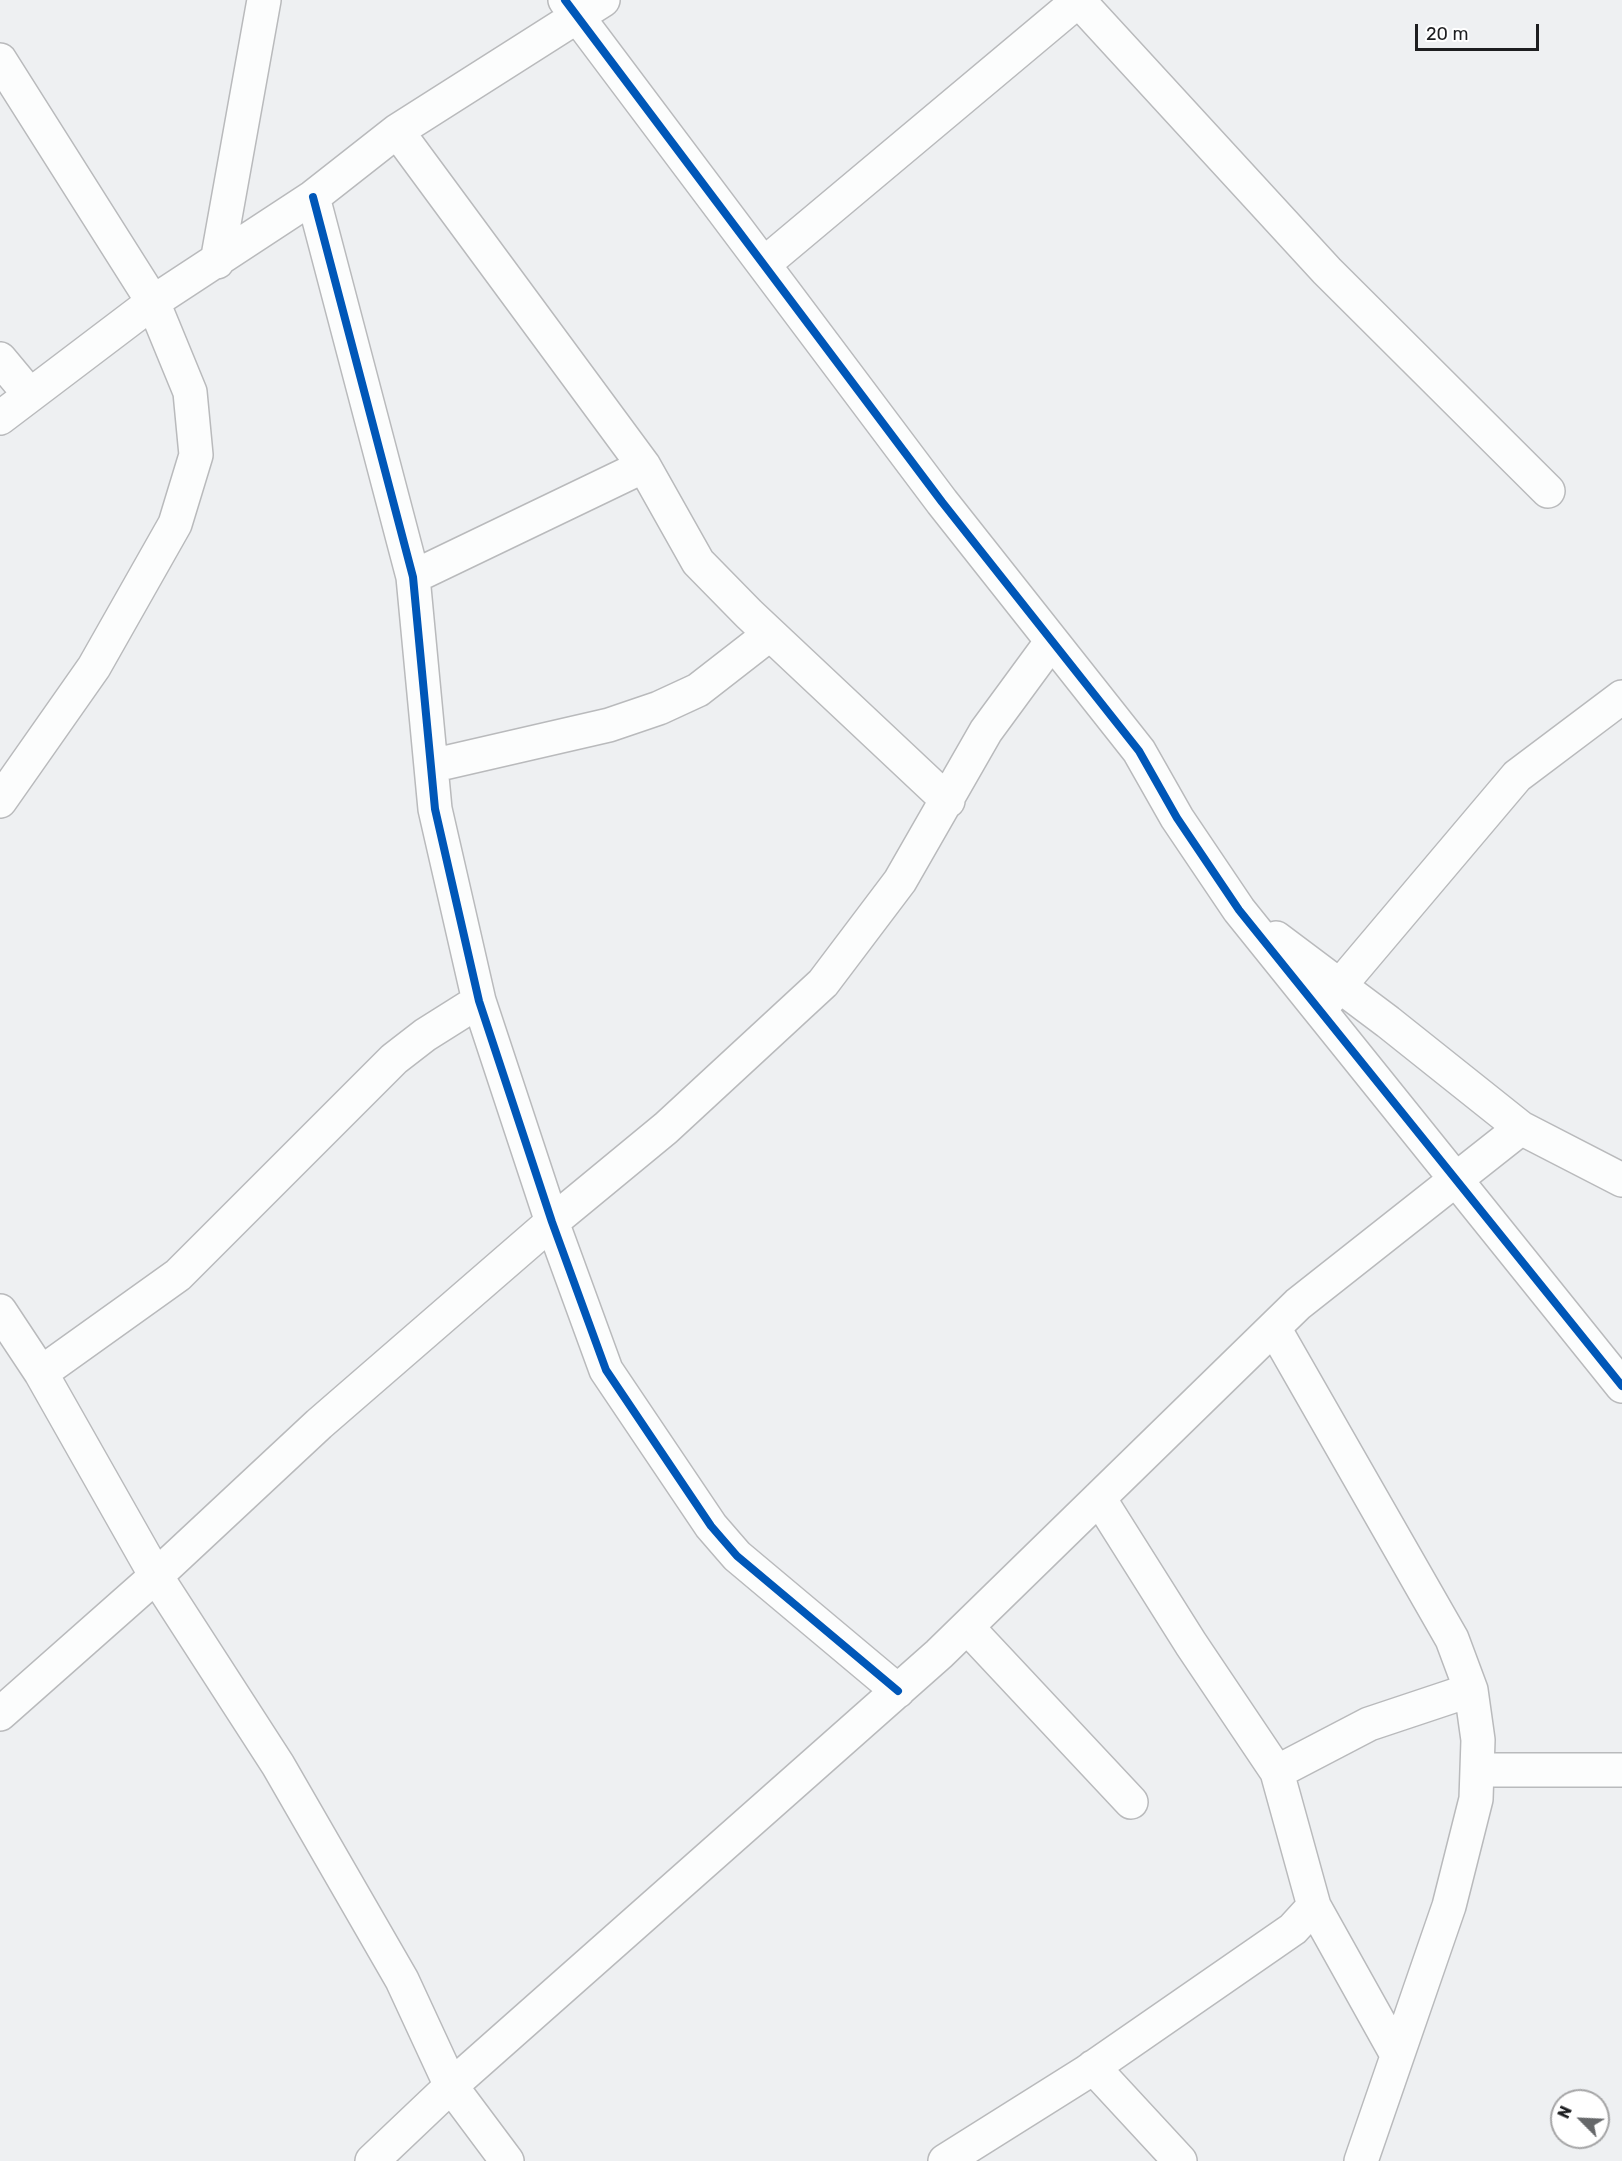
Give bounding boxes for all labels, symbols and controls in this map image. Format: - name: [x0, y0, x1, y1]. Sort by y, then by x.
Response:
- scale bar: [1418, 12, 1542, 50]
- text: 20 m: [1426, 23, 1468, 45]
- north arrow: [1550, 2089, 1610, 2149]
- text: N: [1554, 2103, 1576, 2121]

